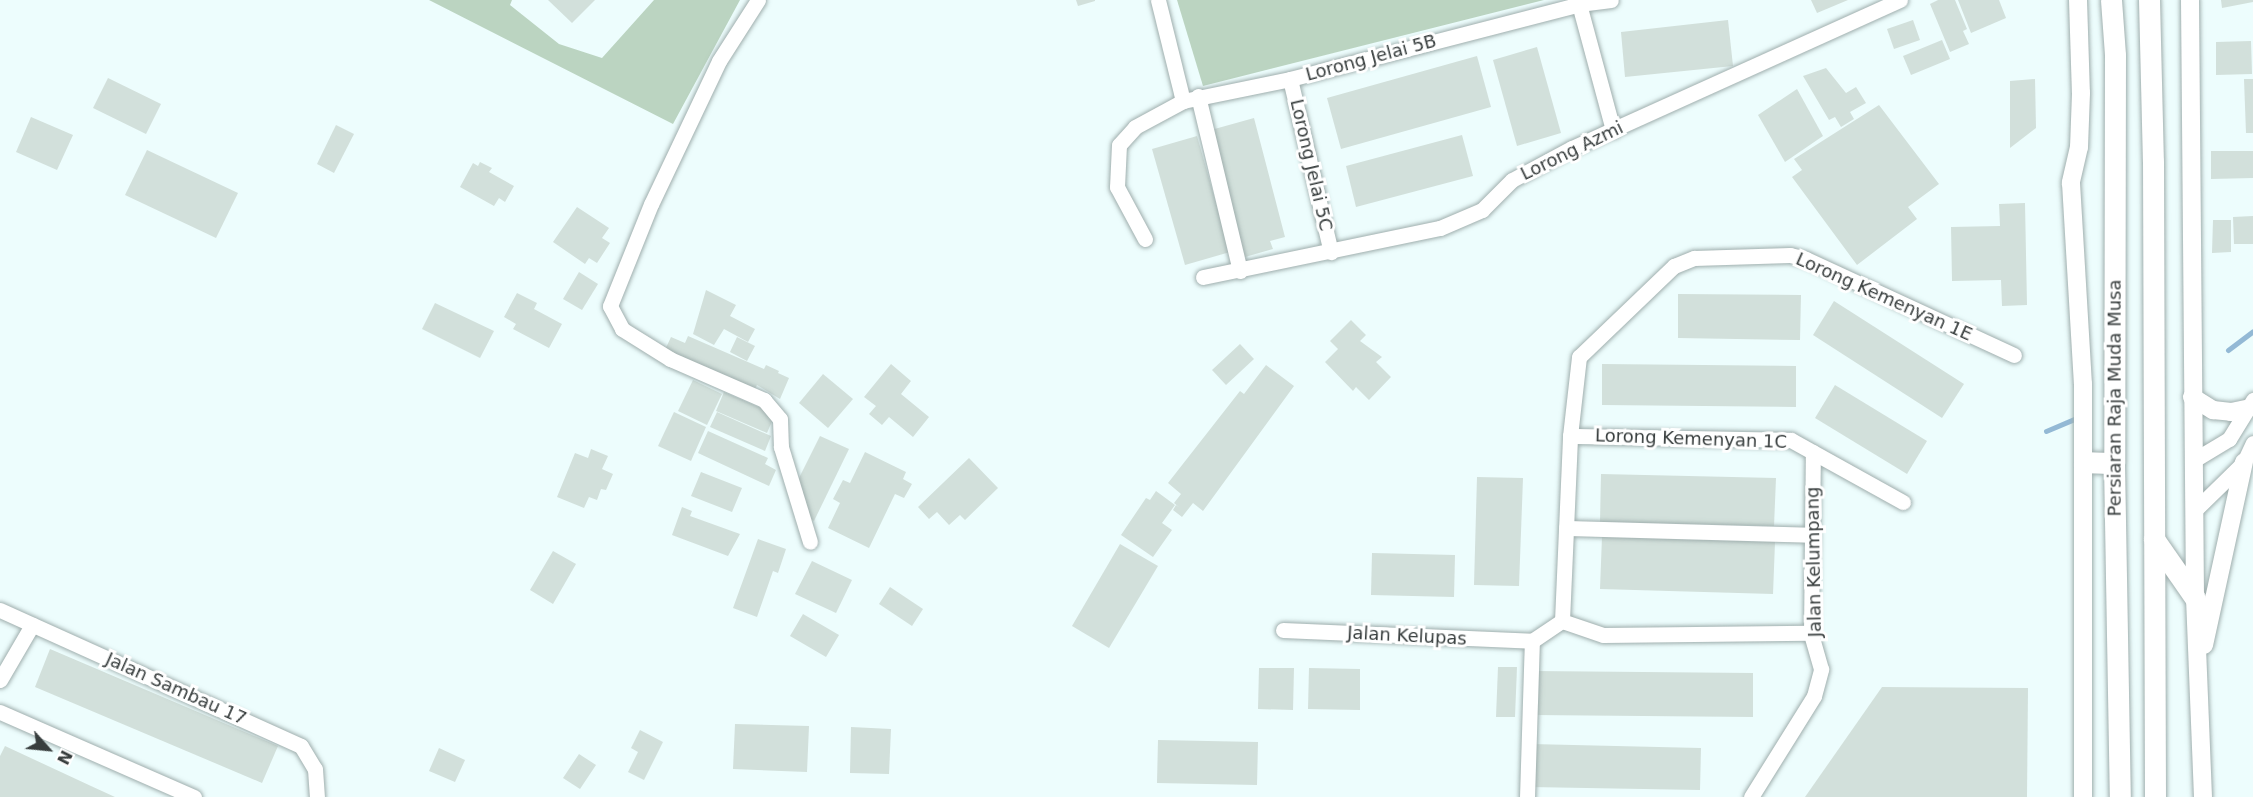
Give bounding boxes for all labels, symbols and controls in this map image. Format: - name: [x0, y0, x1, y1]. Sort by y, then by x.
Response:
- street label: Lorong Jelai 5B: [1303, 30, 1439, 86]
- street label: Lorong Jelai 5C: [1285, 97, 1337, 233]
- street label: Lorong Azmi: [1517, 117, 1627, 185]
- street label: Lorong Kemenyan 1E: [1792, 248, 1976, 346]
- street label: Persiaran Raja Muda Musa: [2104, 279, 2126, 517]
- street label: Lorong Kemenyan 1C: [1595, 425, 1787, 453]
- street label: Jalan Kelumpang: [1802, 486, 1826, 638]
- street label: Jalan Kelupas: [1347, 622, 1467, 650]
- street label: Jalan Sambau 17: [102, 648, 250, 730]
- north arrow: [18, 719, 78, 779]
- text: N: [53, 747, 76, 768]

